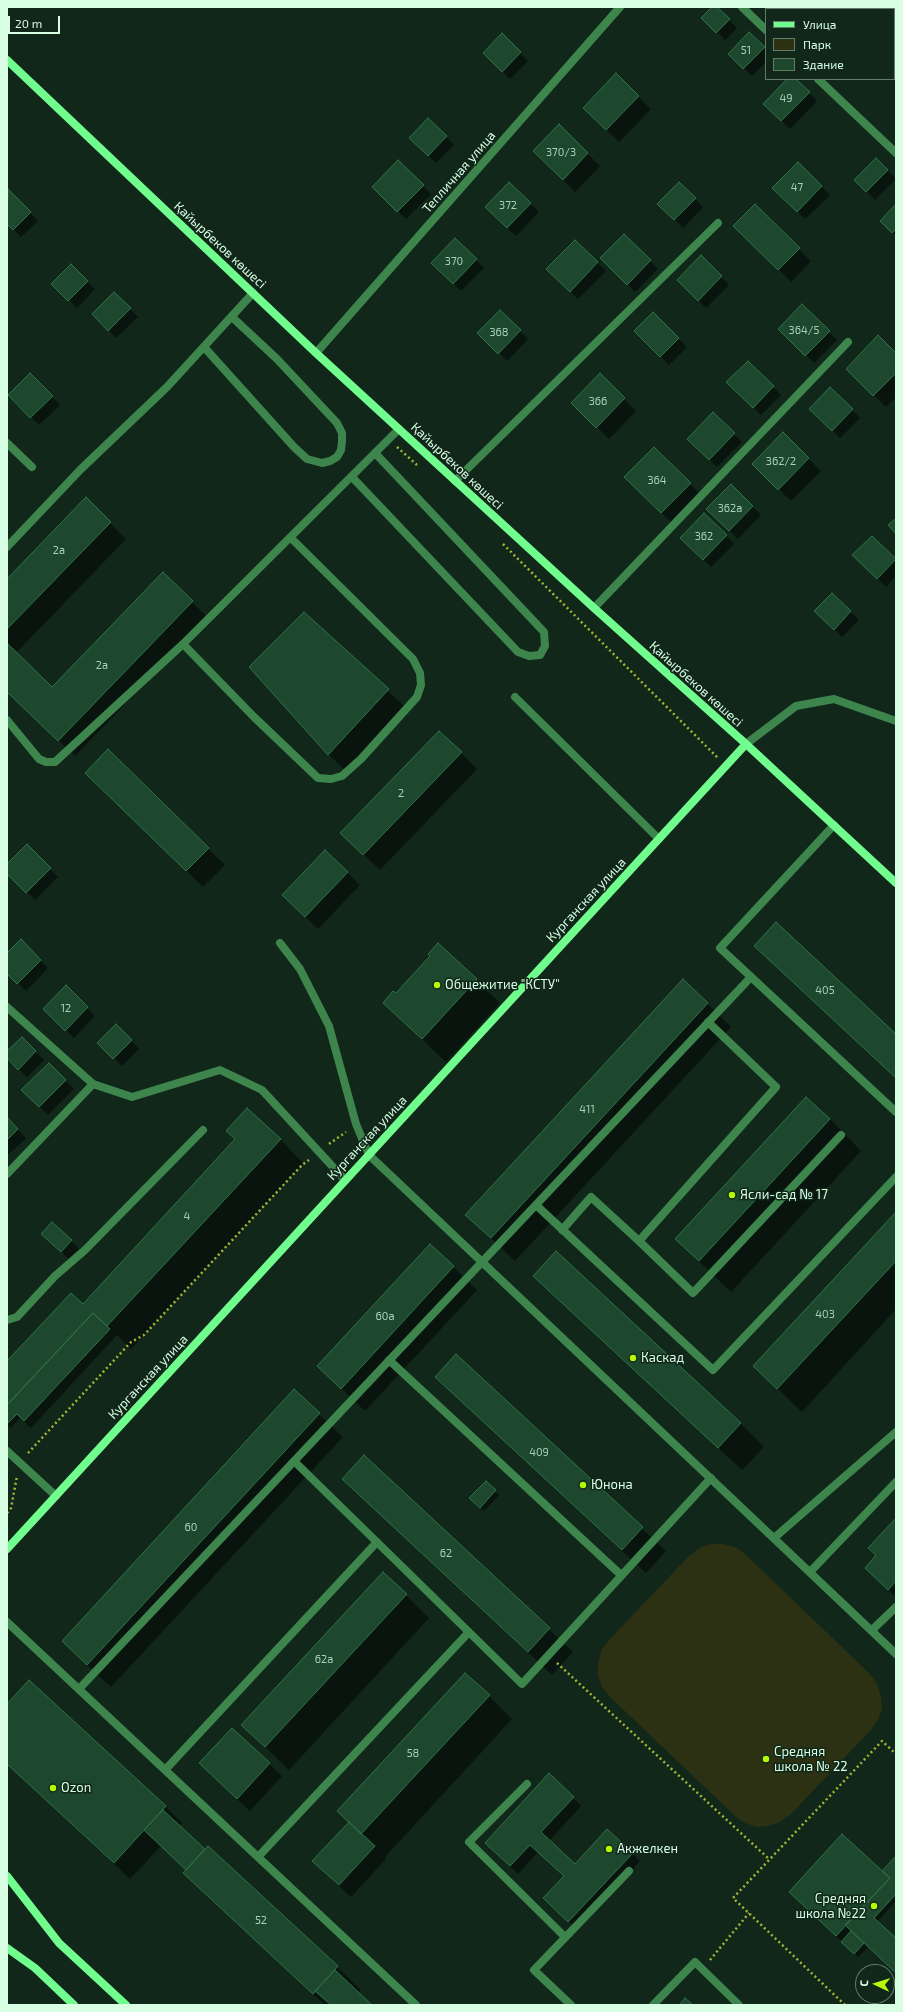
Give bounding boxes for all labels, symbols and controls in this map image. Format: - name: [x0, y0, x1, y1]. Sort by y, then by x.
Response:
- scale bar: [10, 8, 62, 34]
- legend: [765, 8, 895, 80]
- text: 20 m: [15, 16, 42, 30]
- text: Улица: [803, 17, 836, 31]
- text: Парк: [803, 37, 831, 51]
- house number: 51: [741, 43, 751, 57]
- text: Здание: [803, 57, 844, 71]
- house number: 49: [779, 91, 793, 105]
- street label: Тепличная улица: [419, 128, 499, 216]
- house number: 370/3: [546, 145, 576, 159]
- house number: 47: [791, 180, 803, 194]
- street label: Қайырбеков көшесі: [171, 198, 269, 292]
- house number: 372: [499, 198, 517, 212]
- house number: 370: [445, 254, 463, 268]
- house number: 364/5: [789, 323, 819, 337]
- house number: 368: [489, 325, 509, 339]
- house number: 366: [589, 394, 607, 408]
- street label: Қайырбеков көшесі: [408, 419, 506, 513]
- house number: 362/2: [766, 454, 796, 468]
- house number: 364: [647, 473, 667, 487]
- house number: 362а: [718, 501, 742, 515]
- house number: 362: [695, 529, 713, 543]
- house number: 2а: [53, 543, 65, 557]
- street label: Қайырбеков көшесі: [646, 638, 746, 730]
- house number: 2а: [96, 658, 108, 672]
- house number: 2: [398, 786, 404, 800]
- street label: Курганская улица: [543, 855, 629, 945]
- place label: Общежитие "КСТУ": [445, 977, 560, 993]
- marker: Общежитие "КСТУ": [432, 980, 442, 990]
- house number: 405: [815, 983, 835, 997]
- house number: 12: [61, 1001, 71, 1015]
- street label: Курганская улица: [324, 1093, 410, 1183]
- house number: 411: [579, 1102, 595, 1116]
- place label: Ясли-сад № 17: [740, 1187, 828, 1203]
- marker: Ясли-сад № 17: [727, 1190, 737, 1200]
- house number: 4: [184, 1209, 190, 1223]
- house number: 403: [815, 1307, 835, 1321]
- house number: 60а: [376, 1309, 394, 1323]
- street label: Курганская улица: [105, 1332, 191, 1422]
- place label: Каскад: [641, 1350, 684, 1366]
- marker: Каскад: [628, 1353, 638, 1363]
- house number: 409: [529, 1445, 549, 1459]
- place label: Юнона: [591, 1477, 633, 1493]
- marker: Юнона: [578, 1480, 588, 1490]
- house number: 60: [185, 1520, 197, 1534]
- house number: 62: [440, 1546, 452, 1560]
- house number: 62а: [315, 1652, 333, 1666]
- place label: Средняя школа № 22: [774, 1744, 847, 1775]
- house number: 58: [407, 1746, 419, 1760]
- marker: Средняя школа № 22: [761, 1754, 771, 1764]
- place label: Ozon: [61, 1780, 91, 1796]
- marker: Ozon: [48, 1783, 58, 1793]
- place label: Акжелкен: [617, 1841, 678, 1857]
- marker: Акжелкен: [604, 1844, 614, 1854]
- place label: Средняя школа №22: [795, 1891, 866, 1922]
- marker: Средняя школа №22: [869, 1901, 879, 1911]
- house number: 52: [255, 1913, 267, 1927]
- north arrow: [855, 1964, 895, 2004]
- text: С: [857, 1980, 870, 1987]

